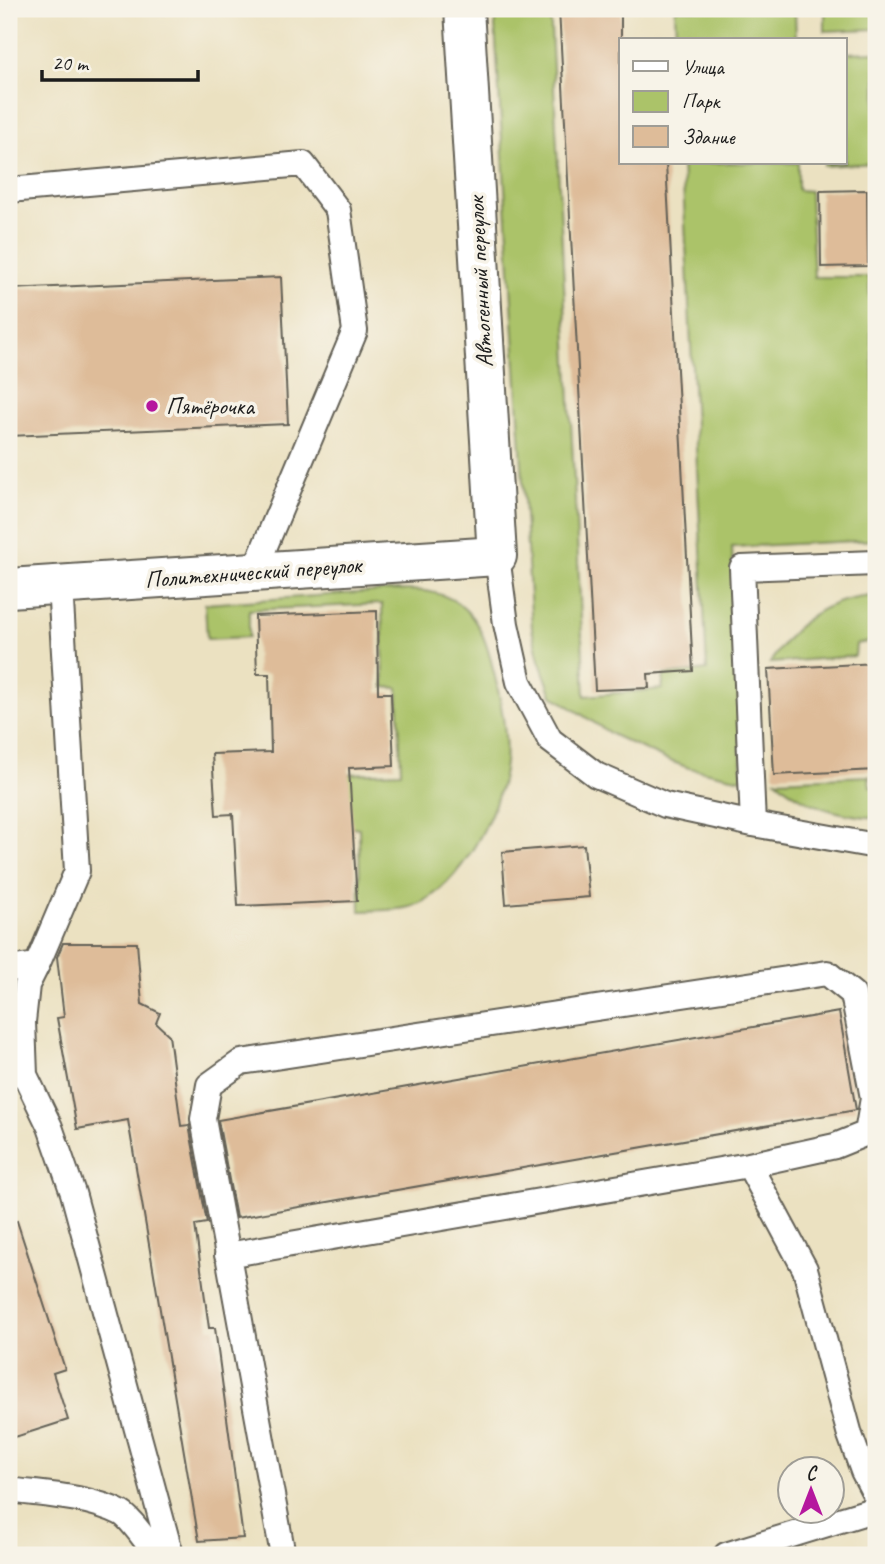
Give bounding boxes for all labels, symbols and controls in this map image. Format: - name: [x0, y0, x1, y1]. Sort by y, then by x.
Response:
- scale bar: [42, 38, 198, 82]
- legend: [619, 38, 846, 164]
- text: 20 m: [52, 50, 90, 76]
- text: Улица: [682, 54, 725, 80]
- text: Парк: [682, 88, 722, 114]
- text: Здание: [682, 124, 736, 150]
- street label: Автогенный переулок: [460, 194, 499, 368]
- place label: Пятёрочка: [166, 391, 255, 421]
- marker: Пятёрочка: [144, 398, 160, 414]
- street label: Политехнический переулок: [144, 549, 364, 595]
- north arrow: [776, 1456, 846, 1526]
- text: С: [806, 1462, 818, 1486]

